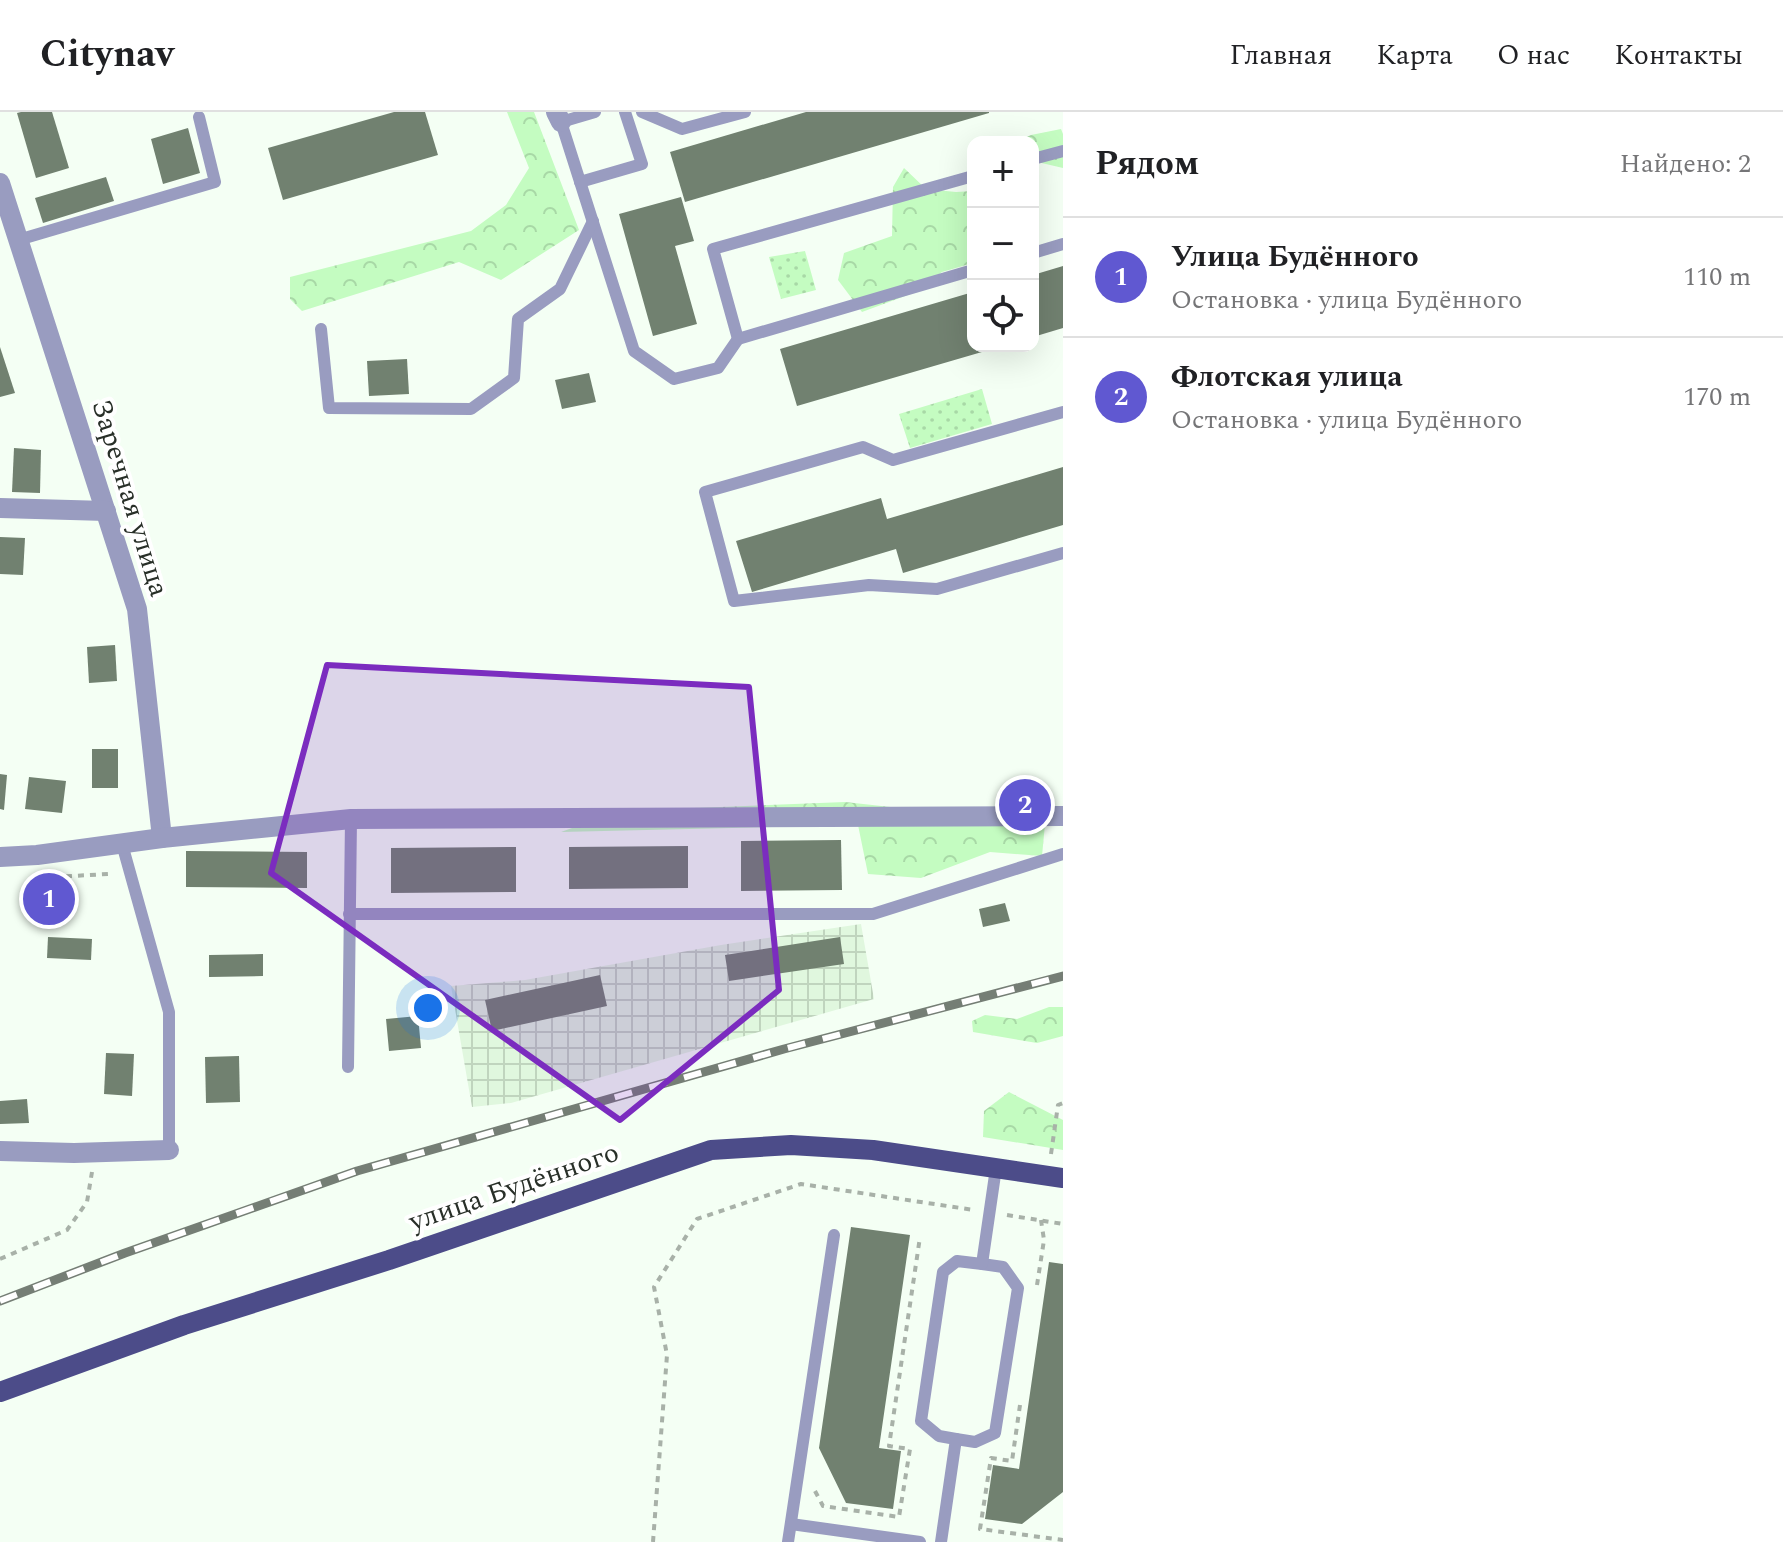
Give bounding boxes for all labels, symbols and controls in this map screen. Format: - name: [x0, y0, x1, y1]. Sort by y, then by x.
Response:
- text: Citynav: [40, 26, 174, 84]
- text: Главная: [1230, 34, 1332, 77]
- text: Карта: [1376, 34, 1453, 77]
- text: О нас: [1497, 34, 1570, 77]
- text: Контакты: [1614, 34, 1743, 77]
- map controls: [967, 136, 1039, 352]
- button: +: [967, 136, 1039, 208]
- text: Рядом: [1095, 138, 1199, 190]
- text: Найдено: 2: [1620, 144, 1751, 184]
- button: −: [967, 208, 1039, 280]
- text: Улица Будённого: [1171, 234, 1419, 280]
- text: 1: [1114, 257, 1128, 297]
- text: 110 m: [1683, 257, 1751, 297]
- button: locate: [967, 280, 1039, 352]
- text: Остановка · улица Будённого: [1171, 280, 1522, 320]
- text: Флотская улица: [1171, 354, 1403, 400]
- text: 2: [1114, 377, 1128, 417]
- text: 170 m: [1683, 377, 1751, 417]
- street label: Заречная улица: [80, 394, 181, 602]
- text: Остановка · улица Будённого: [1171, 400, 1522, 440]
- pin: 2: [999, 775, 1051, 835]
- pin: 1: [23, 869, 75, 929]
- your location: [408, 988, 448, 1028]
- street label: улица Будённого: [402, 1131, 625, 1243]

